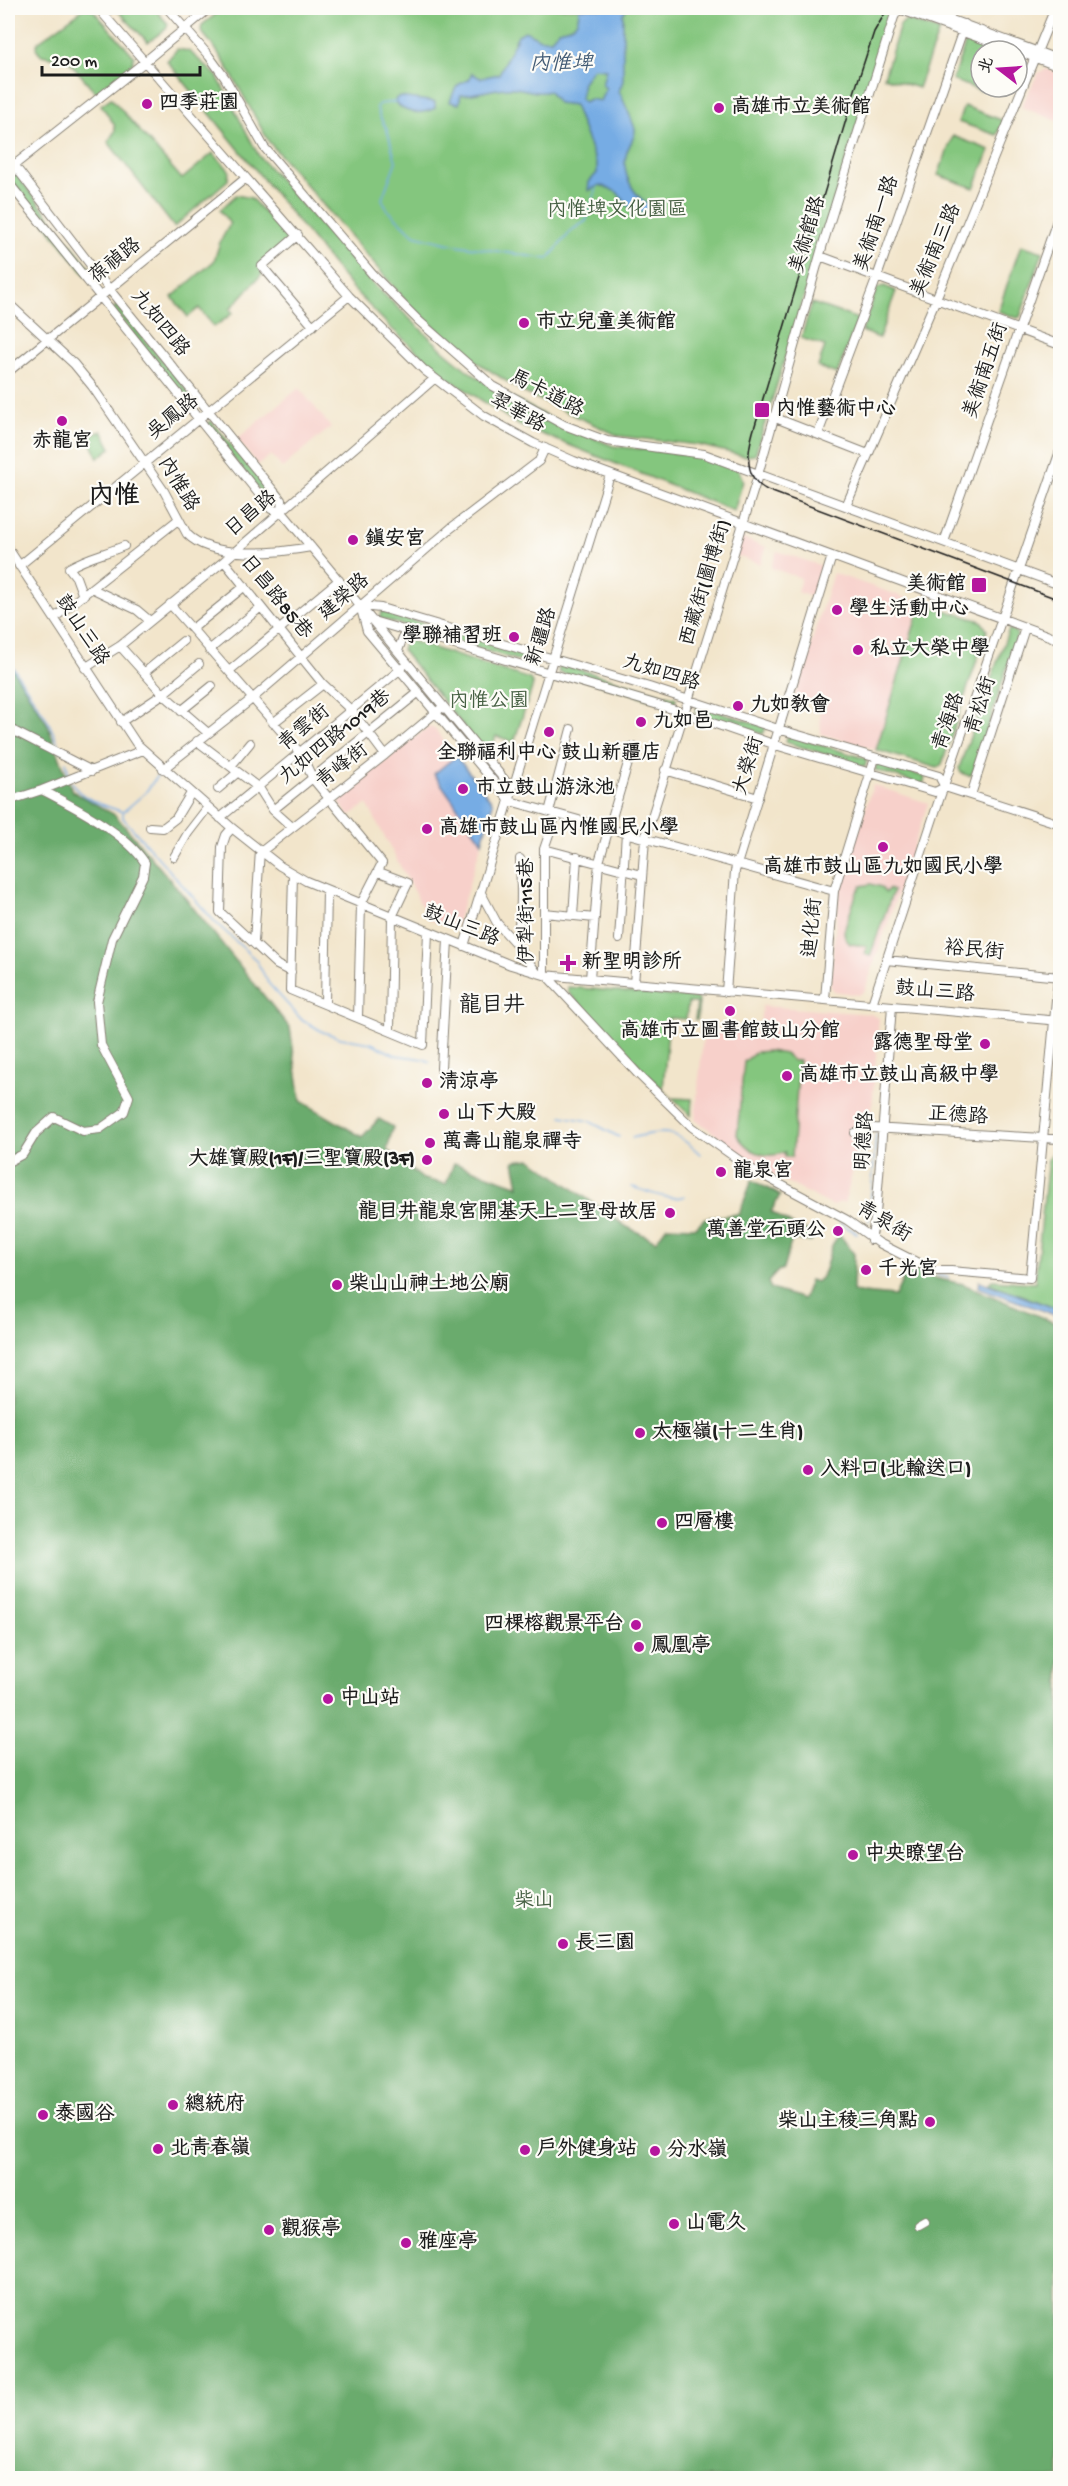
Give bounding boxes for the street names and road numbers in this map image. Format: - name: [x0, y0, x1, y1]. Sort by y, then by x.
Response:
- street label: 美術南一路: [849, 171, 905, 275]
- street label: 美術館路: [784, 192, 832, 277]
- street label: 美術南三路: [905, 199, 968, 302]
- street label: 葆禎路: [84, 232, 147, 290]
- street label: 九如四路: [125, 284, 195, 363]
- street label: 美術南五街: [958, 319, 1014, 422]
- street label: 馬卡道路: [505, 365, 589, 424]
- street label: 吳鳳路: [142, 388, 205, 446]
- street label: 翠華路: [485, 388, 551, 439]
- street label: 內惟路: [152, 452, 205, 517]
- street label: 日昌路: [220, 485, 283, 543]
- street label: 西藏街(圖博街): [675, 516, 737, 649]
- street label: 日昌路85巷: [234, 550, 318, 645]
- street label: 建榮路: [314, 567, 376, 626]
- street label: 鼓山三路: [50, 590, 115, 672]
- street label: 新疆路: [521, 603, 563, 669]
- street label: 九如四路: [619, 649, 704, 697]
- street label: 青松街: [960, 673, 1002, 738]
- street label: 九如四路1019巷: [274, 684, 397, 790]
- street label: 青海路: [927, 688, 971, 754]
- street label: 青雲街: [273, 699, 335, 757]
- street label: 大榮街: [728, 733, 770, 798]
- street label: 青峰街: [311, 738, 374, 795]
- street label: 伊犁街115巷: [515, 857, 540, 964]
- street label: 迪化街: [798, 897, 828, 959]
- street label: 鼓山三路: [420, 899, 504, 953]
- street label: 裕民街: [943, 937, 1005, 966]
- street label: 鼓山三路: [894, 976, 977, 1008]
- street label: 正德路: [927, 1101, 990, 1131]
- street label: 明德路: [850, 1109, 880, 1172]
- street label: 青泉街: [851, 1196, 916, 1248]

